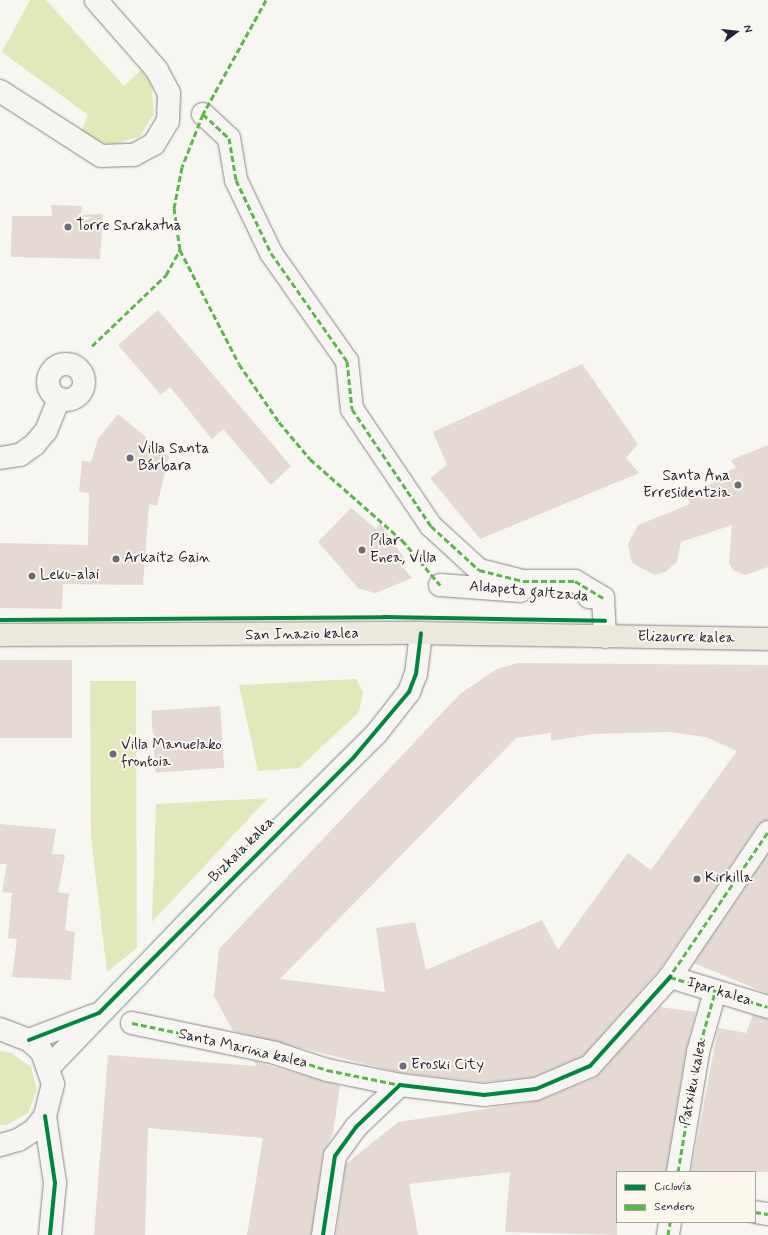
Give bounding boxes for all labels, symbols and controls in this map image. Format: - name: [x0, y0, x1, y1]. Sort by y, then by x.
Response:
- north arrow: [716, 12, 756, 52]
- text: N: [740, 24, 755, 34]
- place label: Torre Sarakatua: [76, 218, 181, 236]
- marker: Torre Sarakatua: [63, 222, 73, 232]
- place label: Villa Santa Bárbara: [138, 440, 208, 475]
- marker: Villa Santa Bárbara: [125, 453, 135, 463]
- place label: Santa Ana Erresidentzia: [643, 467, 730, 502]
- marker: Santa Ana Erresidentzia: [733, 480, 743, 490]
- place label: Pilar Enea, Villa: [370, 532, 436, 567]
- marker: Pilar Enea, Villa: [357, 545, 367, 555]
- place label: Arkaitz Gain: [124, 550, 207, 568]
- marker: Arkaitz Gain: [111, 554, 121, 564]
- place label: Leku-alai: [40, 567, 99, 585]
- marker: Leku-alai: [27, 571, 37, 581]
- street label: Aldapeta galtzada: [470, 578, 588, 606]
- street label: San Inazio kalea: [248, 625, 356, 645]
- street label: Elizaurre kalea: [637, 628, 735, 648]
- place label: Villa Manuelako frontoia: [121, 736, 218, 771]
- marker: Villa Manuelako frontoia: [108, 749, 118, 759]
- street label: Bizkaia kalea: [205, 813, 279, 887]
- place label: Kirkilla: [705, 870, 752, 888]
- marker: Kirkilla: [692, 874, 702, 884]
- street label: Ipar kalea: [685, 974, 753, 1010]
- street label: Santa Marina kalea: [176, 1025, 310, 1073]
- street label: Patxiku kalea: [677, 1037, 711, 1127]
- place label: Eroski City: [411, 1057, 481, 1075]
- marker: Eroski City: [398, 1061, 408, 1071]
- legend: [616, 1171, 756, 1223]
- text: Ciclovía: [654, 1179, 692, 1195]
- text: Sendero: [654, 1199, 695, 1215]

